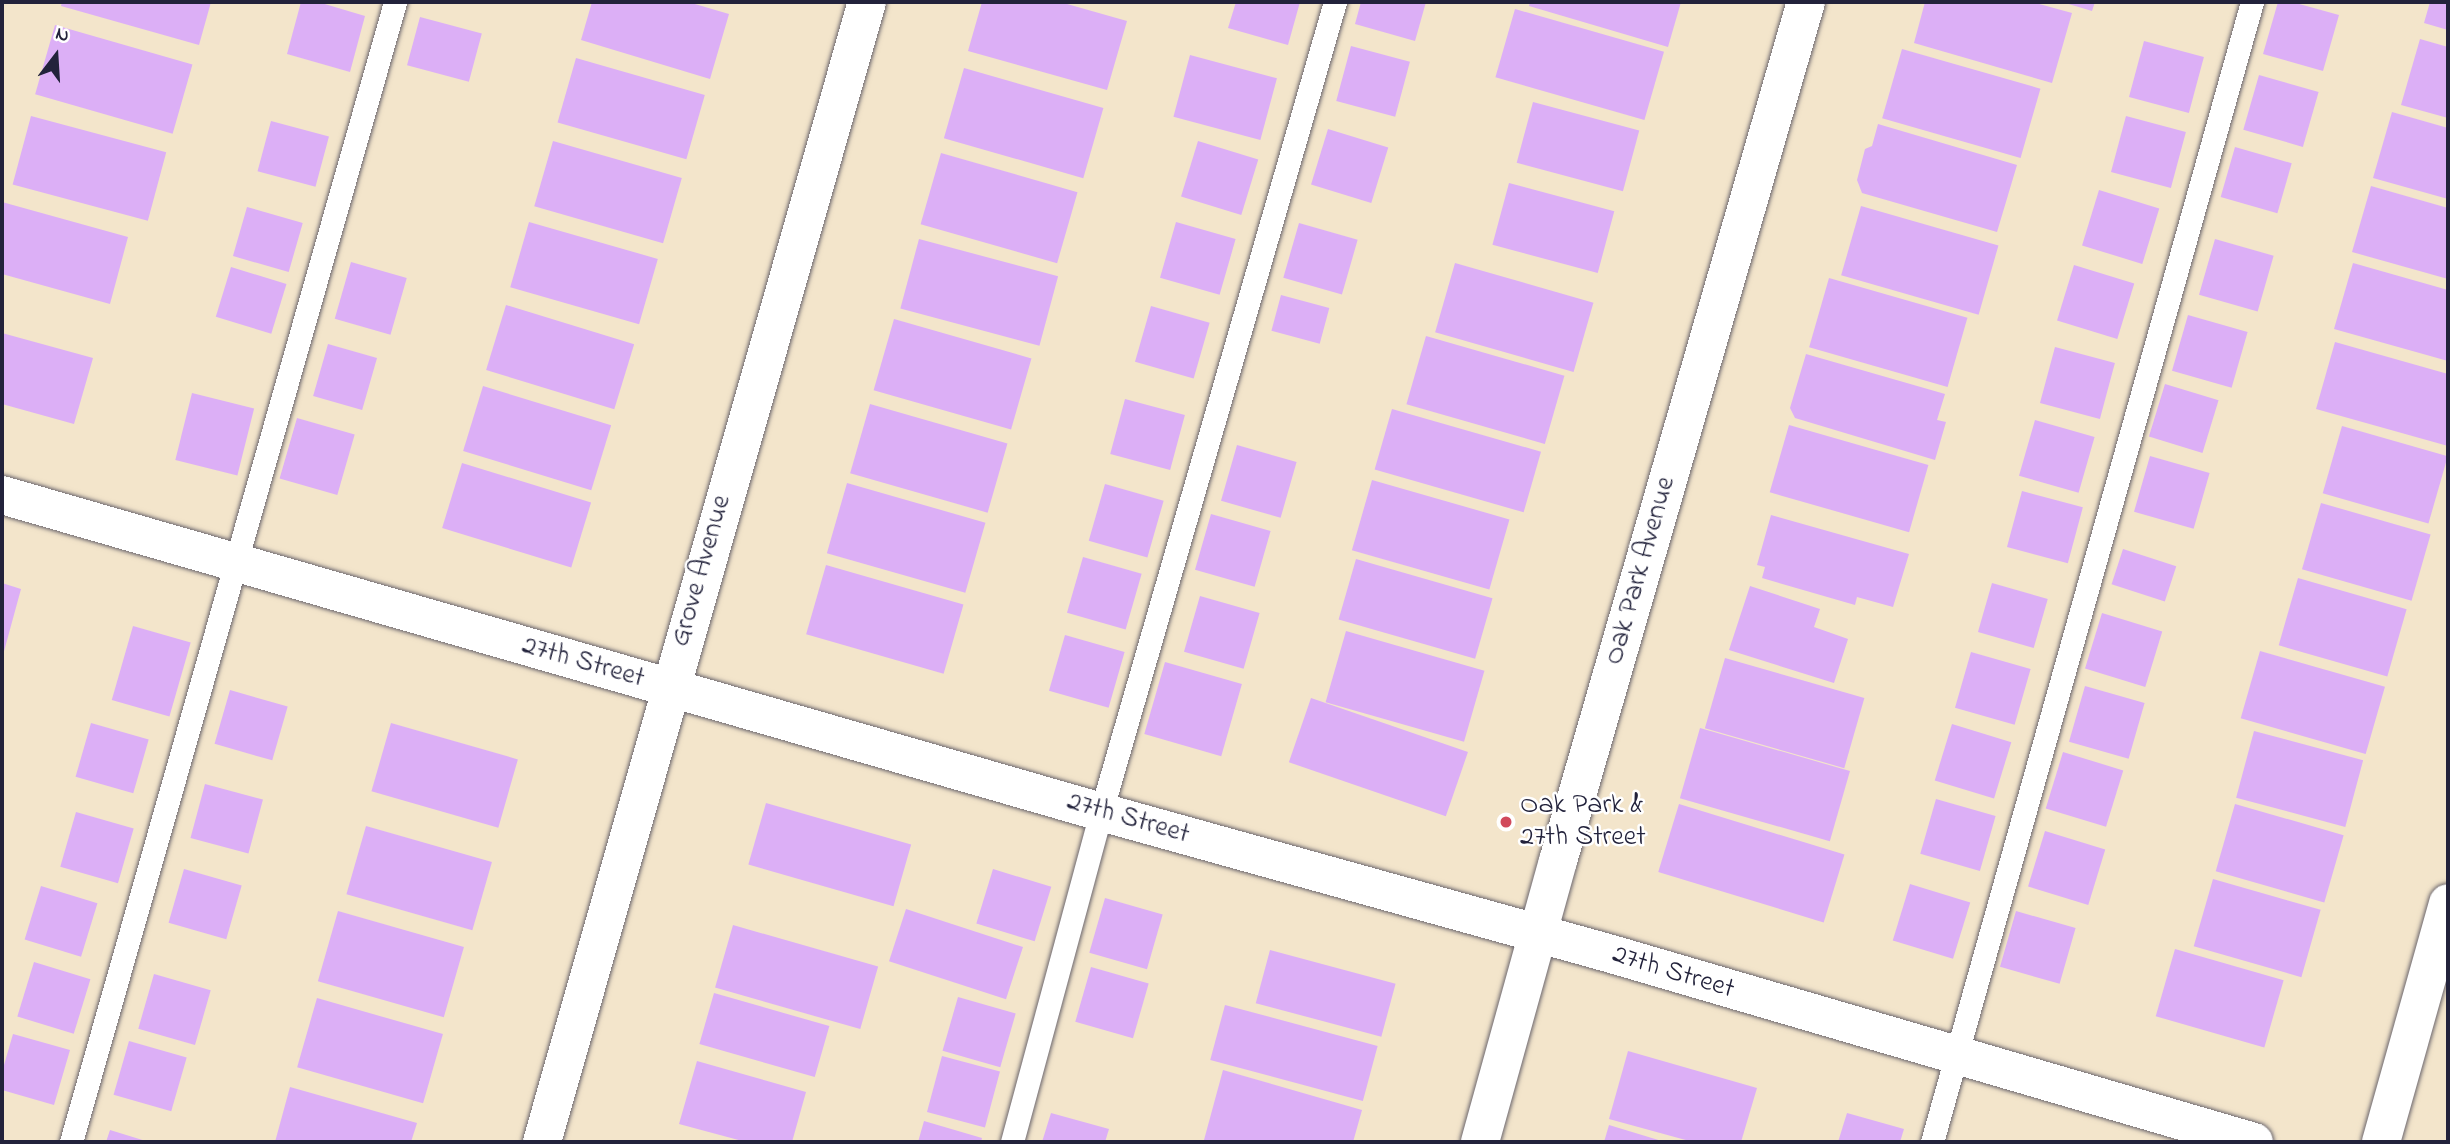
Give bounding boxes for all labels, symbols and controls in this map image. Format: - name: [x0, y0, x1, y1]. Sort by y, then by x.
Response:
- north arrow: [21, 21, 91, 91]
- text: N: [52, 21, 72, 50]
- street label: Oak Park Avenue: [1598, 473, 1684, 669]
- street label: Grove Avenue: [664, 492, 740, 650]
- street label: 27th Street: [518, 630, 648, 696]
- street label: 27th Street: [1063, 786, 1193, 852]
- place label: Oak Park & 27th Street: [1520, 789, 1646, 855]
- marker: Oak Park & 27th Street: [1498, 814, 1514, 830]
- street label: 27th Street: [1608, 939, 1738, 1007]

